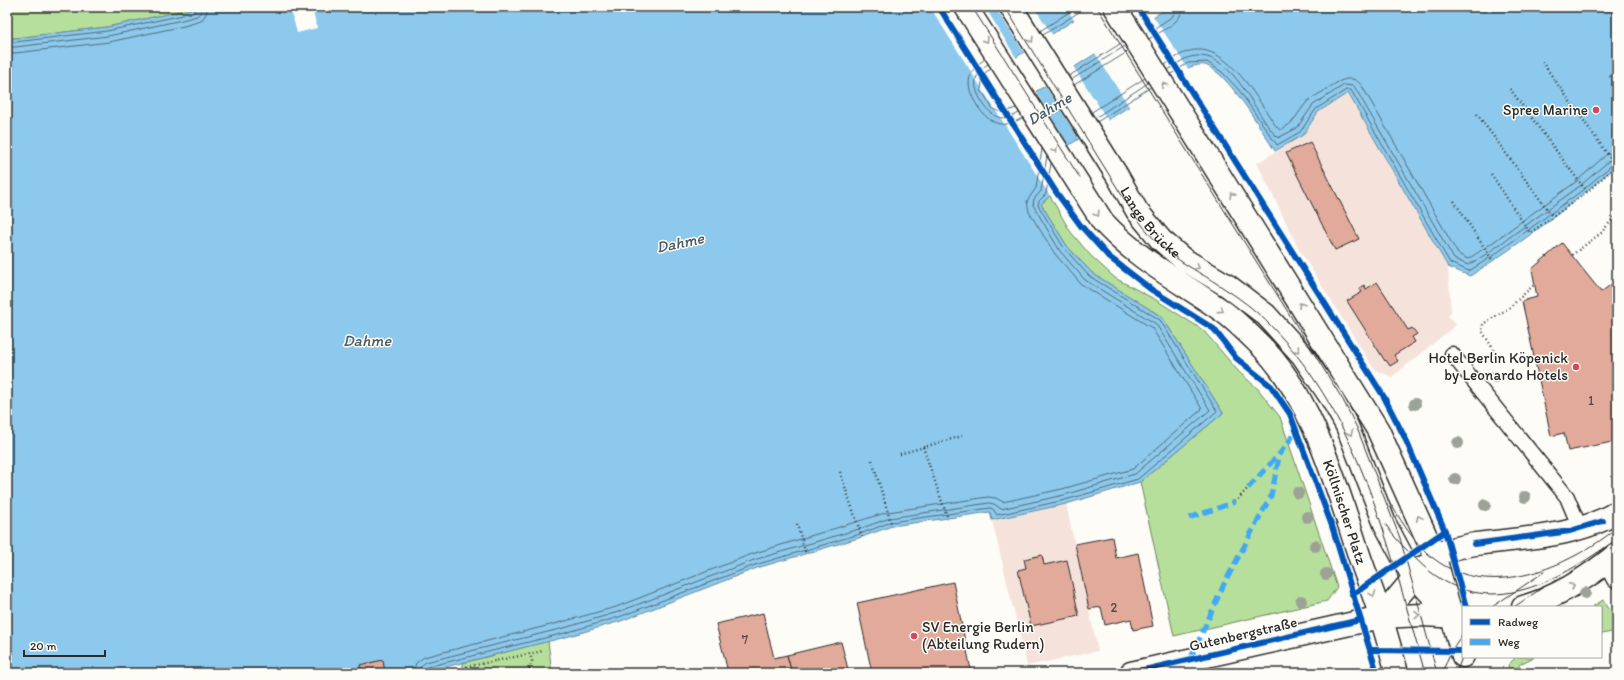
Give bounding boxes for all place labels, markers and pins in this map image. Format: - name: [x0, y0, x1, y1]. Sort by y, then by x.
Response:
- place label: Spree Marine: [1503, 101, 1588, 119]
- marker: Spree Marine: [1591, 105, 1601, 115]
- place label: Hotel Berlin Köpenick by Leonardo Hotels: [1428, 349, 1568, 384]
- marker: Hotel Berlin Köpenick by Leonardo Hotels: [1571, 362, 1581, 372]
- place label: SV Energie Berlin (Abteilung Rudern): [922, 618, 1044, 653]
- marker: SV Energie Berlin (Abteilung Rudern): [909, 631, 919, 641]

